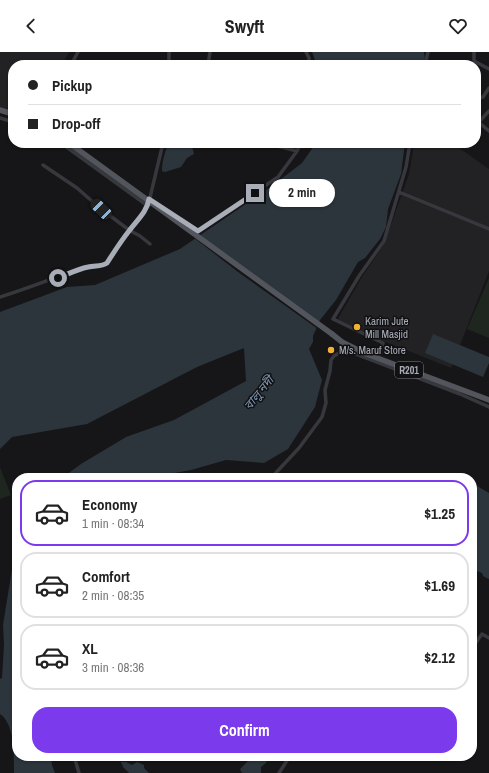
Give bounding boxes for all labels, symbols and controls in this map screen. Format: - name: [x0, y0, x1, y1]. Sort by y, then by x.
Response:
- text: Swyft: [225, 14, 264, 39]
- icon: back: [20, 15, 42, 37]
- icon: heart: [447, 15, 469, 37]
- text: Pickup: [52, 75, 92, 96]
- text: Drop-off: [52, 113, 101, 134]
- callout: 2 min: [269, 179, 335, 207]
- route end: [246, 184, 264, 202]
- text: 2 min: [288, 184, 316, 201]
- car: [88, 196, 114, 222]
- route start: [49, 269, 67, 287]
- place label: Karim Jute Mill Masjid: [365, 314, 409, 341]
- marker: Karim Jute Mill Masjid: [352, 322, 362, 332]
- place label: M/s. Maruf Store: [339, 343, 406, 357]
- marker: M/s. Maruf Store: [326, 345, 336, 355]
- road number: R201: [395, 362, 423, 378]
- water label: বালু নদী: [241, 371, 279, 413]
- text: Economy: [82, 494, 137, 515]
- icon: car: [34, 495, 70, 531]
- text: $1.25: [424, 503, 455, 524]
- text: 1 min · 08:34: [82, 515, 144, 532]
- text: Comfort: [82, 566, 130, 587]
- icon: car: [34, 567, 70, 603]
- text: $1.69: [424, 575, 455, 596]
- text: 2 min · 08:35: [82, 587, 144, 604]
- text: XL: [82, 638, 98, 659]
- icon: car: [34, 639, 70, 675]
- text: $2.12: [424, 647, 455, 668]
- text: 3 min · 08:36: [82, 659, 144, 676]
- button: Confirm: [32, 707, 457, 753]

